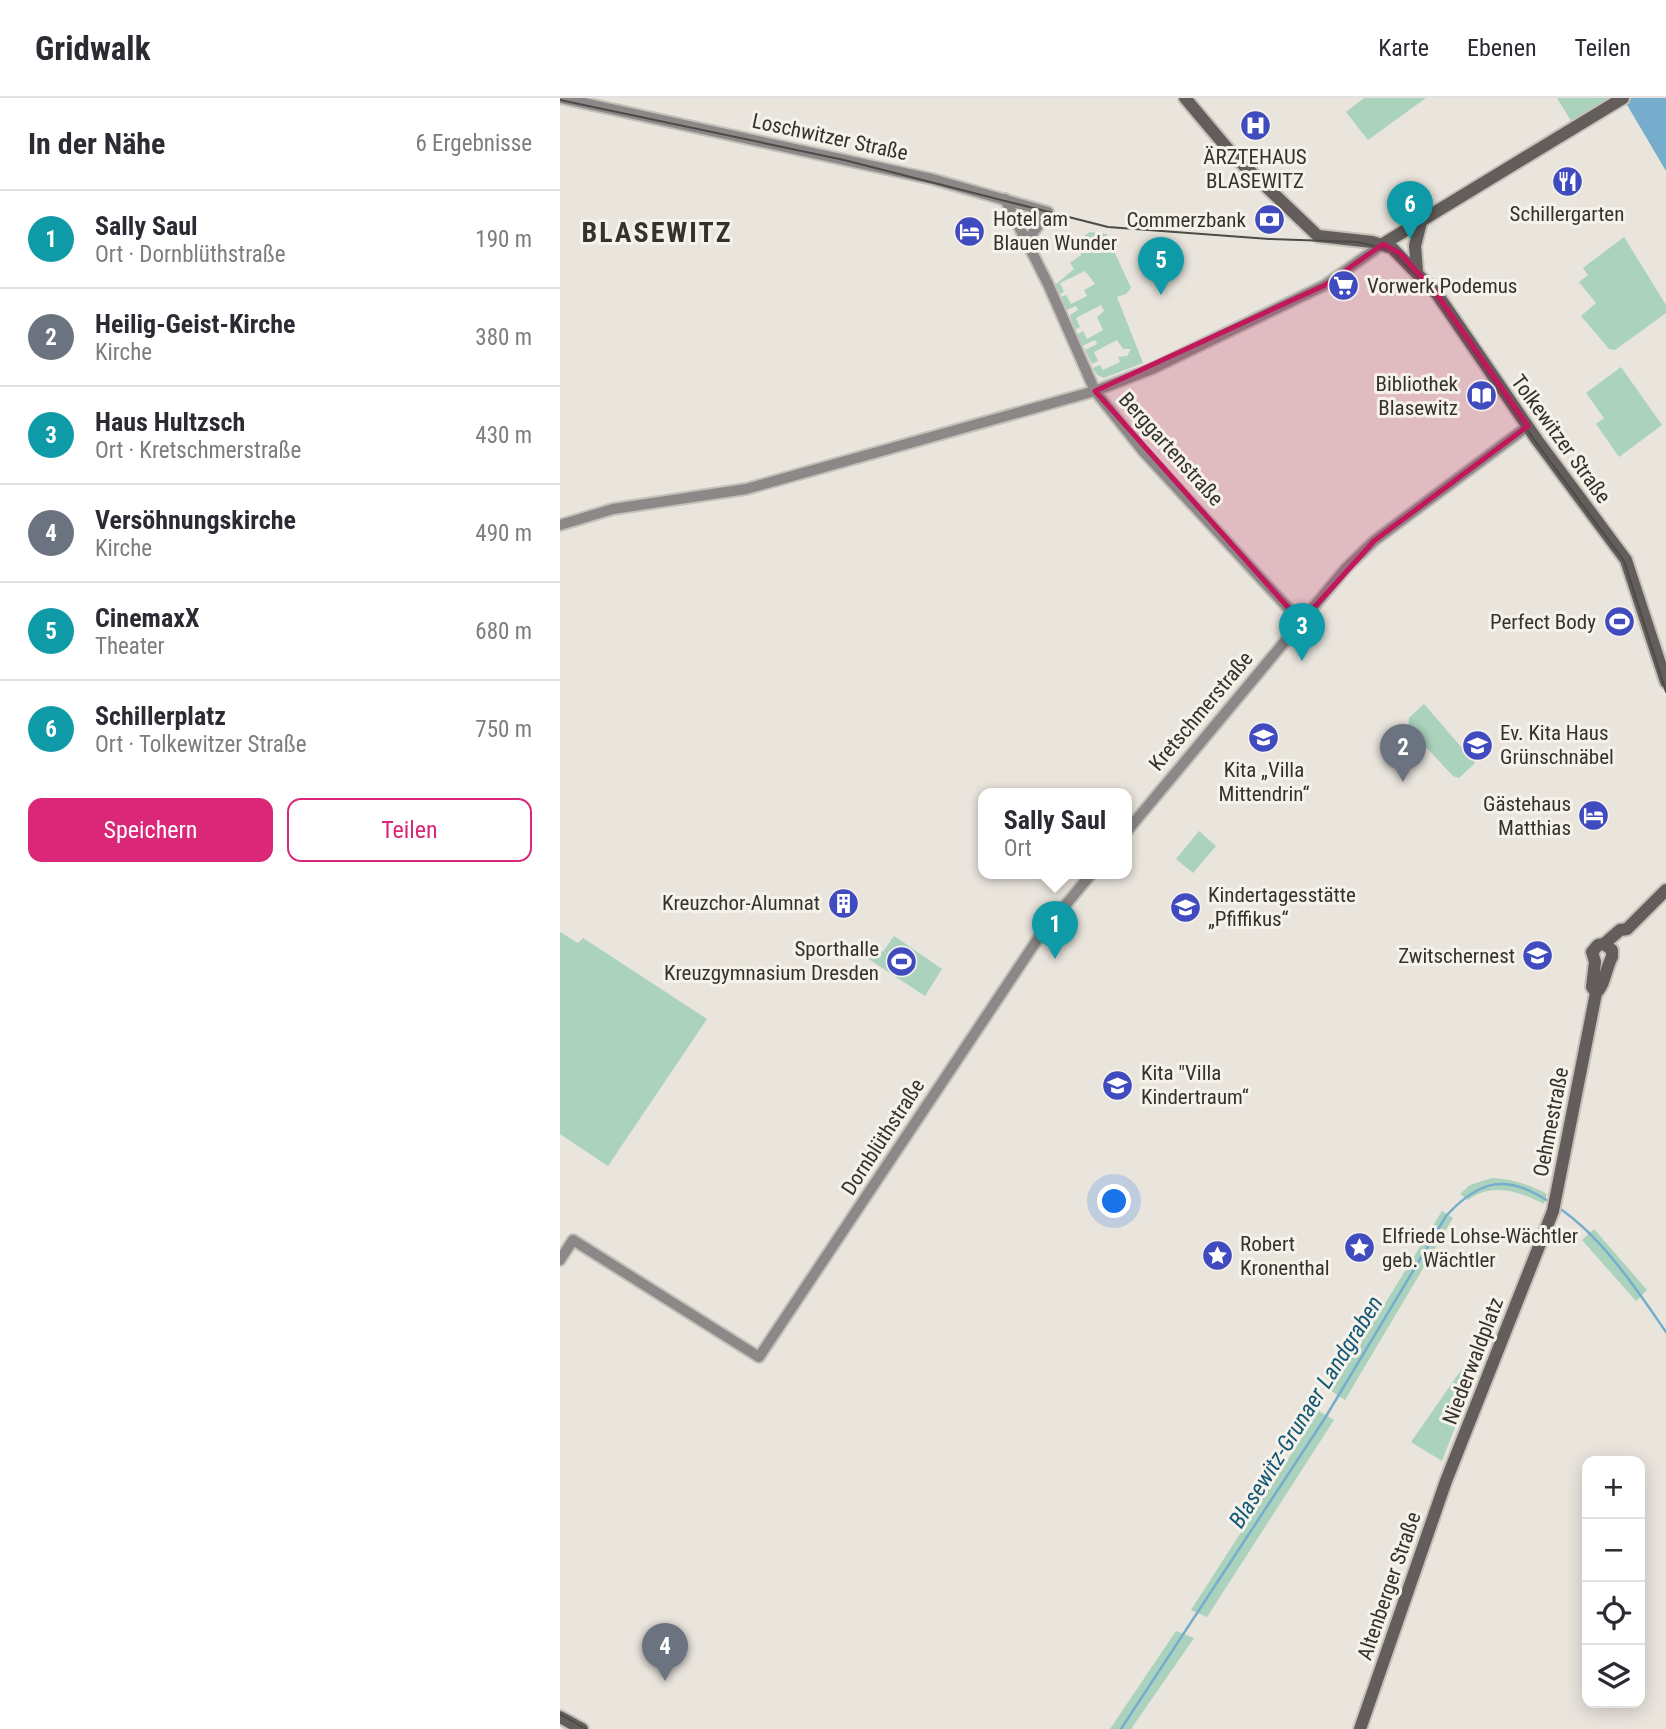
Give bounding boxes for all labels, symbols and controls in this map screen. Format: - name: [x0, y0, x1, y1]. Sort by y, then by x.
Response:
- text: Gridwalk: [35, 29, 150, 68]
- text: Karte: [1378, 34, 1429, 62]
- text: Ebenen: [1467, 34, 1537, 62]
- text: Teilen: [1575, 34, 1631, 62]
- hospital icon: ÄRZTEHAUS BLASEWITZ: [1238, 108, 1272, 142]
- street label: Loschwitzer Straße: [750, 109, 910, 165]
- text: In der Nähe: [28, 126, 165, 161]
- text: 6 Ergebnisse: [415, 130, 532, 157]
- place label: ÄRZTEHAUS BLASEWITZ: [1203, 145, 1307, 193]
- restaurant icon: Schillergarten: [1550, 165, 1584, 199]
- pin: 6: [1387, 181, 1433, 239]
- place label: Schillergarten: [1510, 202, 1624, 226]
- bank icon: Commerzbank: [1252, 203, 1286, 237]
- place label: Hotel am Blauen Wunder: [993, 207, 1117, 255]
- place label: Commerzbank: [1126, 208, 1247, 232]
- text: Sally Saul: [95, 211, 198, 241]
- hotel icon: Hotel am Blauen Wunder: [953, 214, 987, 248]
- district label: BLASEWITZ: [581, 216, 733, 249]
- text: 1: [45, 226, 57, 253]
- text: 190 m: [475, 226, 532, 253]
- pin: 5: [1138, 237, 1184, 295]
- text: Ort · Dornblüthstraße: [95, 241, 286, 268]
- supermarket icon: Vorwerk Podemus: [1327, 269, 1361, 303]
- place label: Vorwerk Podemus: [1367, 274, 1517, 298]
- text: Heilig-Geist-Kirche: [95, 309, 295, 339]
- text: 2: [45, 324, 57, 351]
- text: 380 m: [475, 324, 532, 351]
- text: Kirche: [95, 339, 152, 366]
- street label: Tolkewitzer Straße: [1506, 370, 1616, 508]
- place label: Bibliothek Blasewitz: [1376, 372, 1459, 420]
- library icon: Bibliothek Blasewitz: [1464, 379, 1498, 413]
- street label: Berggartenstraße: [1114, 387, 1228, 511]
- text: Haus Hultzsch: [95, 407, 245, 437]
- text: 3: [45, 422, 57, 449]
- text: 430 m: [475, 422, 532, 449]
- text: Ort · Kretschmerstraße: [95, 437, 301, 464]
- text: Versöhnungskirche: [95, 505, 296, 535]
- text: 4: [45, 520, 57, 547]
- text: 490 m: [475, 520, 532, 547]
- text: Kirche: [95, 535, 152, 562]
- text: CinemaxX: [95, 603, 199, 633]
- pin: 3: [1279, 603, 1325, 661]
- sports icon: Perfect Body: [1602, 605, 1636, 639]
- place label: Perfect Body: [1490, 610, 1596, 634]
- text: 5: [45, 618, 57, 645]
- text: 680 m: [475, 618, 532, 645]
- text: Theater: [95, 633, 164, 660]
- street label: Kretschmerstraße: [1144, 647, 1258, 775]
- text: Schillerplatz: [95, 701, 226, 731]
- text: 6: [45, 716, 57, 743]
- text: 750 m: [475, 716, 532, 743]
- school or university icon: Kita „Villa Mittendrin“: [1247, 721, 1281, 755]
- place label: Ev. Kita Haus Grünschnäbel: [1500, 721, 1614, 769]
- pin: 2: [1380, 724, 1426, 782]
- school or university icon: Ev. Kita Haus Grünschnäbel: [1460, 728, 1494, 762]
- text: Ort · Tolkewitzer Straße: [95, 731, 307, 758]
- place label: Kita „Villa Mittendrin“: [1219, 758, 1309, 806]
- popup: [978, 788, 1132, 879]
- place label: Gästehaus Matthias: [1483, 792, 1571, 840]
- button: Speichern: [28, 798, 273, 862]
- button: Teilen: [287, 798, 532, 862]
- hotel icon: Gästehaus Matthias: [1577, 799, 1611, 833]
- text: Sally Saul: [1004, 805, 1106, 835]
- text: Ort: [1004, 835, 1032, 862]
- place label: Kindertagesstätte „Pfiffikus“: [1208, 883, 1356, 931]
- building icon: Kreuzchor-Alumnat: [826, 886, 860, 920]
- school or university icon: Kindertagesstätte „Pfiffikus“: [1168, 890, 1202, 924]
- place label: Kreuzchor-Alumnat: [662, 891, 820, 915]
- pin: 1: [1032, 901, 1078, 959]
- place label: Sporthalle Kreuzgymnasium Dresden: [664, 937, 879, 985]
- school or university icon: Zwitschernest: [1521, 939, 1555, 973]
- sports icon: Sporthalle Kreuzgymnasium Dresden: [885, 944, 919, 978]
- place label: Zwitschernest: [1398, 944, 1515, 968]
- place label: Kita "Villa Kindertraum“: [1141, 1061, 1249, 1109]
- street label: Oehmestraße: [1529, 1065, 1573, 1179]
- school or university icon: Kita "Villa Kindertraum“: [1101, 1068, 1135, 1102]
- street label: Dornblüthstraße: [837, 1074, 929, 1199]
- your location: [1097, 1184, 1131, 1218]
- place label: Elfriede Lohse-Wächtler geb. Wächtler: [1382, 1224, 1578, 1272]
- place icon: Elfriede Lohse-Wächtler geb. Wächtler: [1342, 1231, 1376, 1265]
- place label: Robert Kronenthal: [1240, 1232, 1330, 1280]
- place icon: Robert Kronenthal: [1200, 1239, 1234, 1273]
- water label: Blasewitz‐Grunaer Landgraben: [1223, 1291, 1389, 1533]
- street label: Niederwaldplatz: [1438, 1294, 1508, 1428]
- map controls: [1582, 1456, 1645, 1708]
- button: +: [1582, 1456, 1645, 1519]
- street label: Altenberger Straße: [1352, 1509, 1426, 1663]
- button: −: [1582, 1519, 1645, 1582]
- button: locate: [1582, 1582, 1645, 1645]
- pin: 4: [642, 1623, 688, 1681]
- button: layers: [1582, 1645, 1645, 1708]

